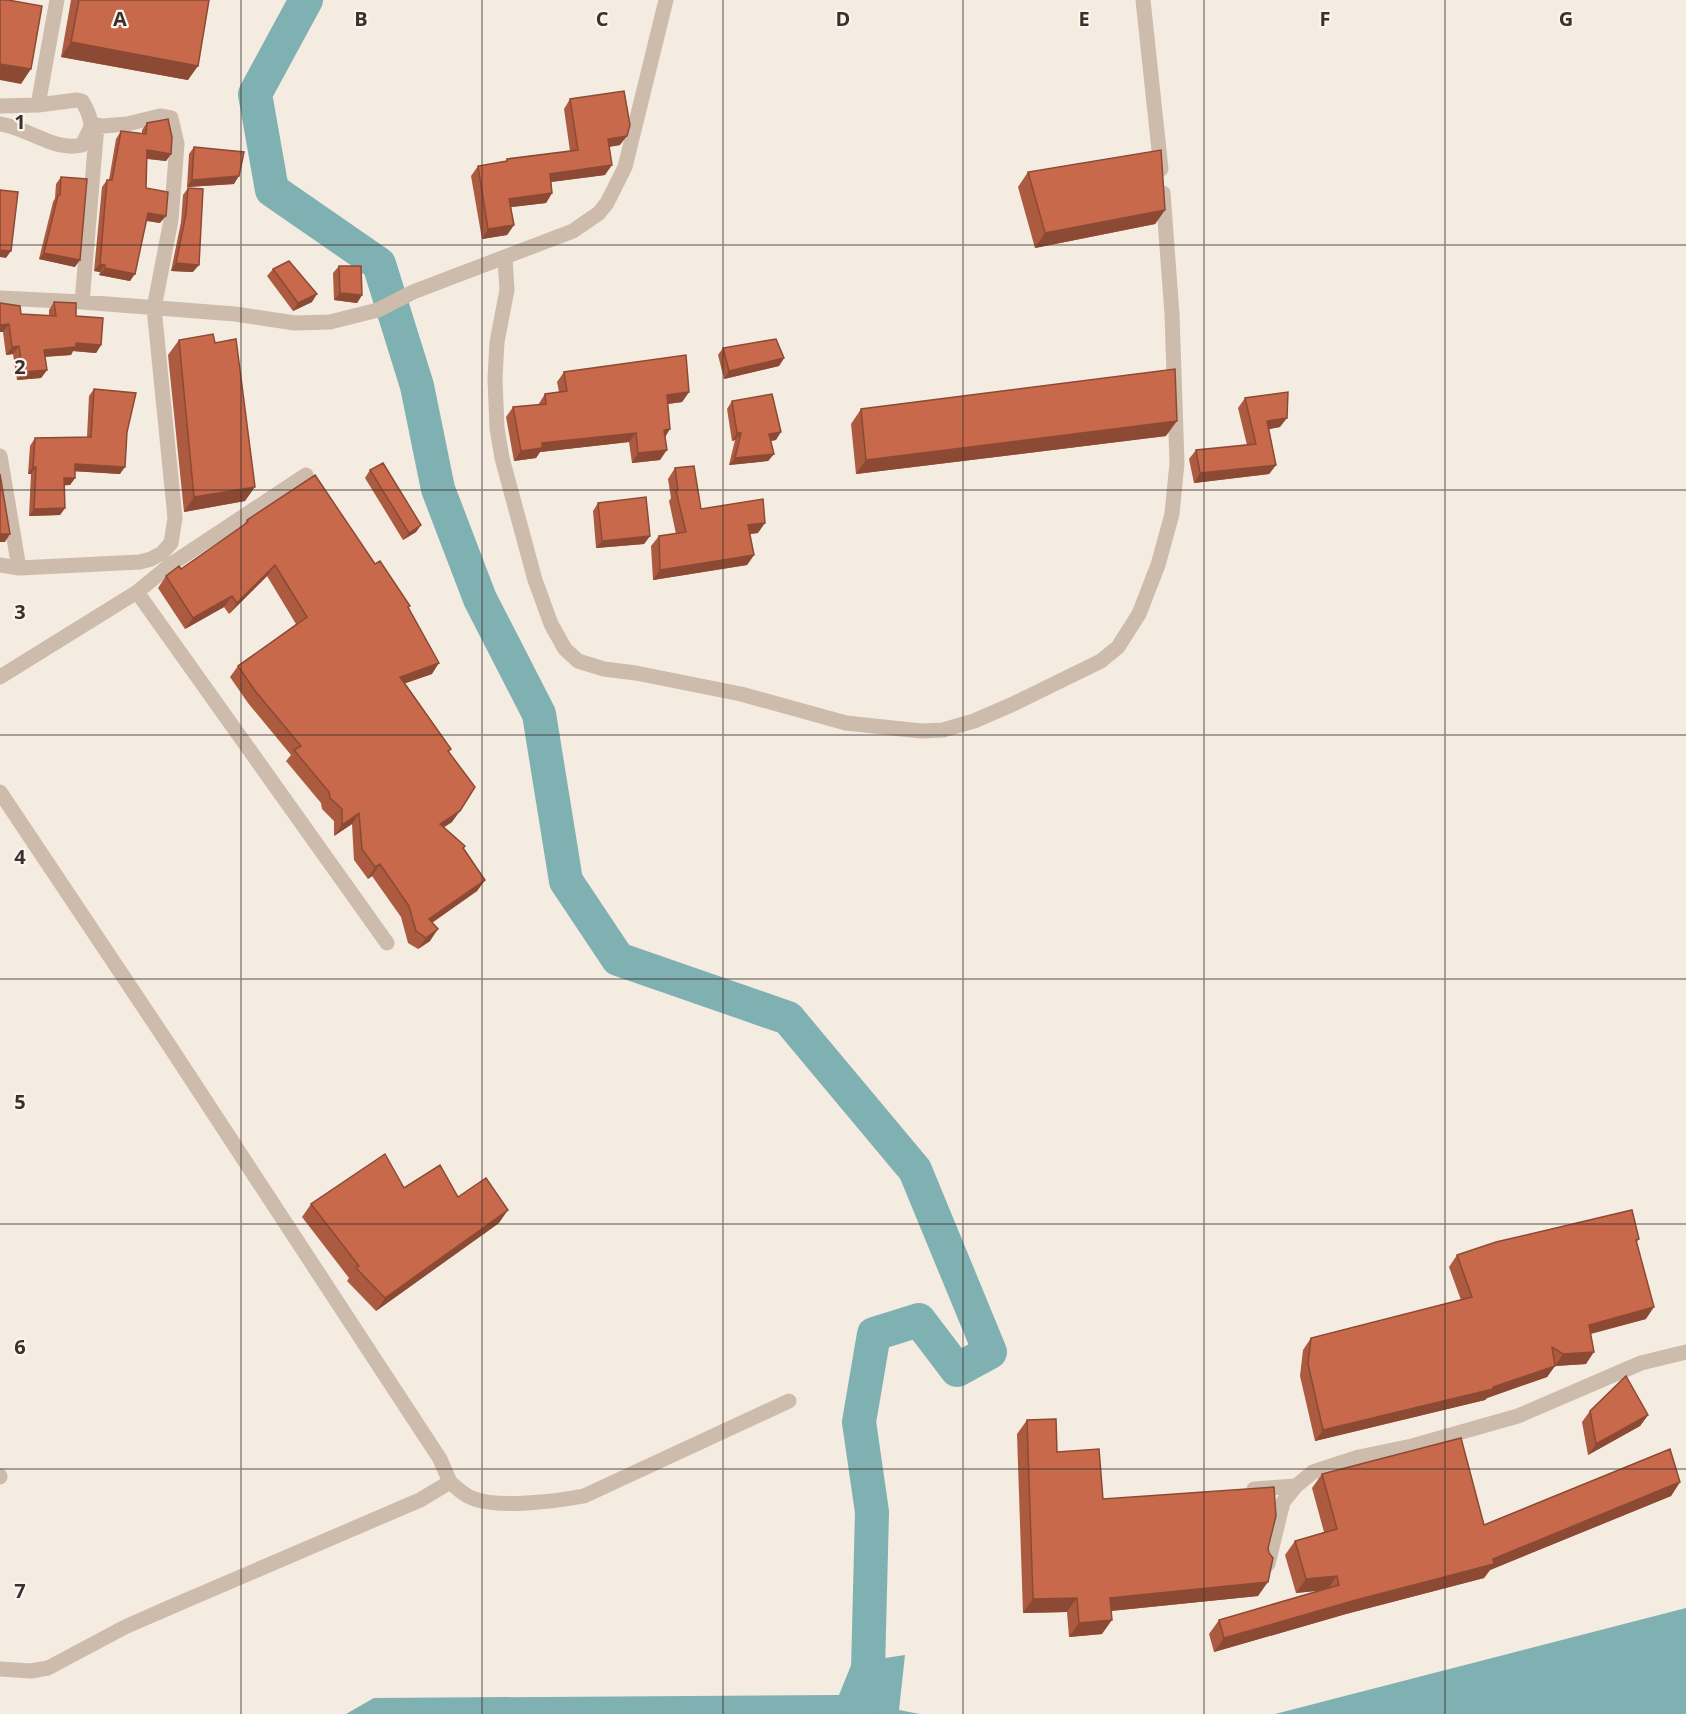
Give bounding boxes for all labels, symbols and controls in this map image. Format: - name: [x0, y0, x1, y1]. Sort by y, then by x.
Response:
- text: A: [113, 5, 127, 32]
- text: B: [354, 5, 368, 32]
- text: C: [596, 5, 609, 32]
- text: D: [836, 5, 850, 32]
- text: E: [1078, 5, 1090, 32]
- text: F: [1320, 5, 1330, 32]
- text: G: [1559, 5, 1573, 32]
- text: 1: [14, 108, 26, 135]
- text: 2: [14, 353, 26, 380]
- text: 3: [14, 598, 26, 625]
- text: 4: [14, 843, 26, 870]
- text: 5: [14, 1088, 26, 1115]
- text: 6: [14, 1333, 26, 1360]
- text: 7: [14, 1577, 26, 1604]

